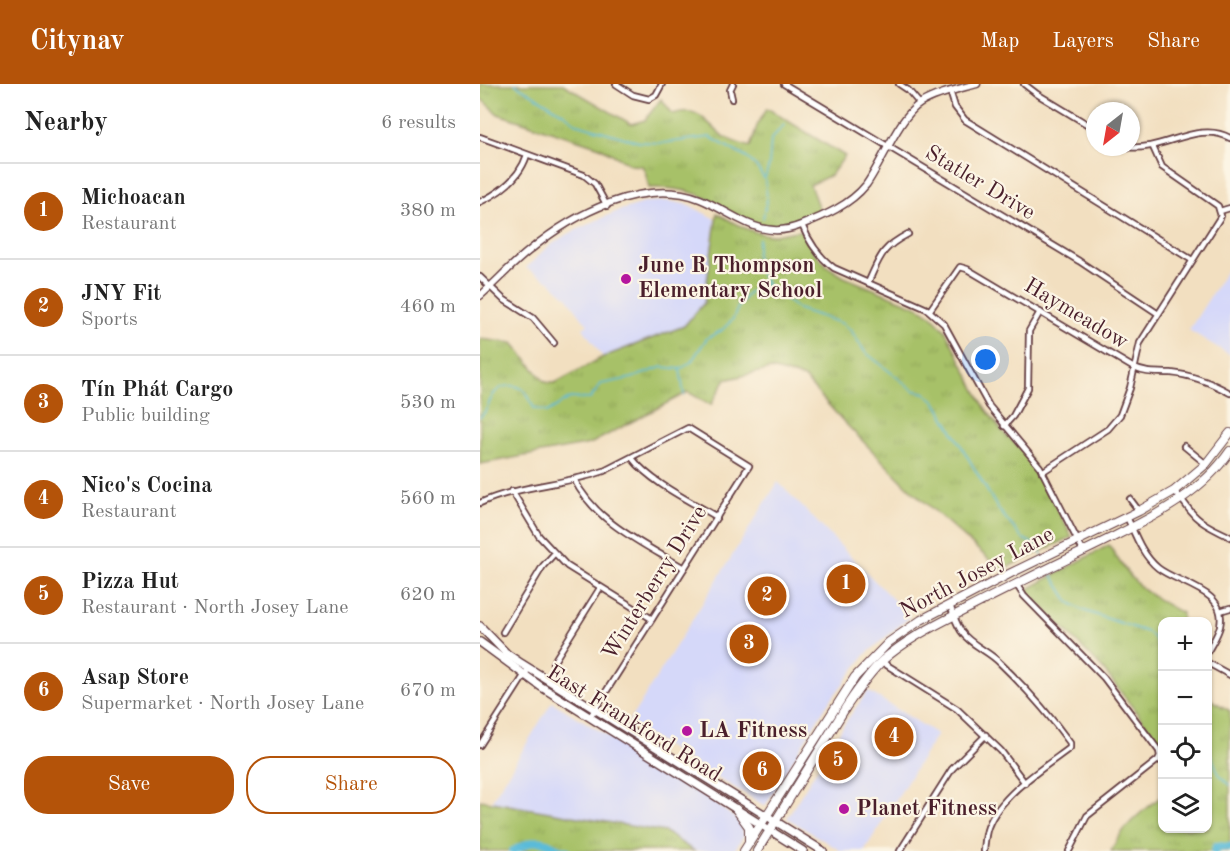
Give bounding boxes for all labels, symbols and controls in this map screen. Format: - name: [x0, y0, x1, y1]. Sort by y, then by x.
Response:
- text: Citynav: [30, 28, 125, 56]
- text: Map: [980, 31, 1019, 52]
- text: Layers: [1052, 31, 1114, 52]
- text: Share: [1147, 31, 1200, 52]
- north arrow: [1086, 102, 1140, 156]
- text: Nearby: [24, 110, 108, 136]
- text: 6 results: [381, 113, 456, 133]
- street label: Statler Drive: [921, 142, 1039, 224]
- text: Michoacan: [81, 187, 186, 209]
- text: 1: [38, 201, 49, 221]
- text: 380 m: [400, 201, 456, 221]
- text: Restaurant: [81, 214, 177, 234]
- place label: June R Thompson Elementary School: [638, 255, 822, 302]
- marker: June R Thompson Elementary School: [619, 272, 633, 286]
- street label: Haymeadow: [1020, 274, 1132, 354]
- text: JNY Fit: [81, 283, 161, 305]
- text: 2: [38, 297, 49, 317]
- text: 460 m: [400, 297, 456, 317]
- text: Sports: [81, 310, 138, 330]
- your location: [971, 345, 1000, 374]
- text: Tín Phát Cargo: [81, 379, 233, 401]
- text: 3: [38, 393, 49, 413]
- text: 530 m: [400, 393, 456, 413]
- text: Public building: [81, 406, 210, 426]
- text: Nico's Cocina: [81, 475, 212, 497]
- text: 4: [38, 489, 49, 509]
- text: 560 m: [400, 489, 456, 509]
- text: Restaurant: [81, 502, 177, 522]
- street label: Winterberry Drive: [599, 502, 711, 664]
- street label: North Josey Lane: [897, 523, 1057, 623]
- pin: 1: [826, 562, 866, 606]
- text: Pizza Hut: [81, 571, 179, 593]
- pin: 2: [748, 574, 786, 618]
- text: 5: [38, 585, 49, 605]
- text: 620 m: [400, 585, 456, 605]
- text: Restaurant · North Josey Lane: [81, 598, 349, 618]
- map controls: [1158, 617, 1212, 833]
- button: +: [1158, 617, 1212, 671]
- pin: 3: [730, 622, 768, 666]
- street label: East Frankford Road: [543, 661, 725, 787]
- text: Asap Store: [81, 667, 189, 689]
- button: −: [1158, 671, 1212, 725]
- text: 6: [38, 681, 49, 701]
- text: 670 m: [400, 681, 456, 701]
- text: Supermarket · North Josey Lane: [81, 694, 364, 714]
- pin: 4: [874, 714, 914, 760]
- place label: LA Fitness: [699, 720, 807, 742]
- marker: LA Fitness: [680, 724, 694, 738]
- button: locate: [1158, 725, 1212, 779]
- pin: 5: [818, 738, 858, 784]
- pin: 6: [742, 748, 782, 794]
- button: Save: [24, 756, 234, 814]
- button: Share: [246, 756, 456, 814]
- button: layers: [1158, 779, 1212, 833]
- place label: Planet Fitness: [856, 798, 997, 820]
- marker: Planet Fitness: [837, 802, 851, 816]

